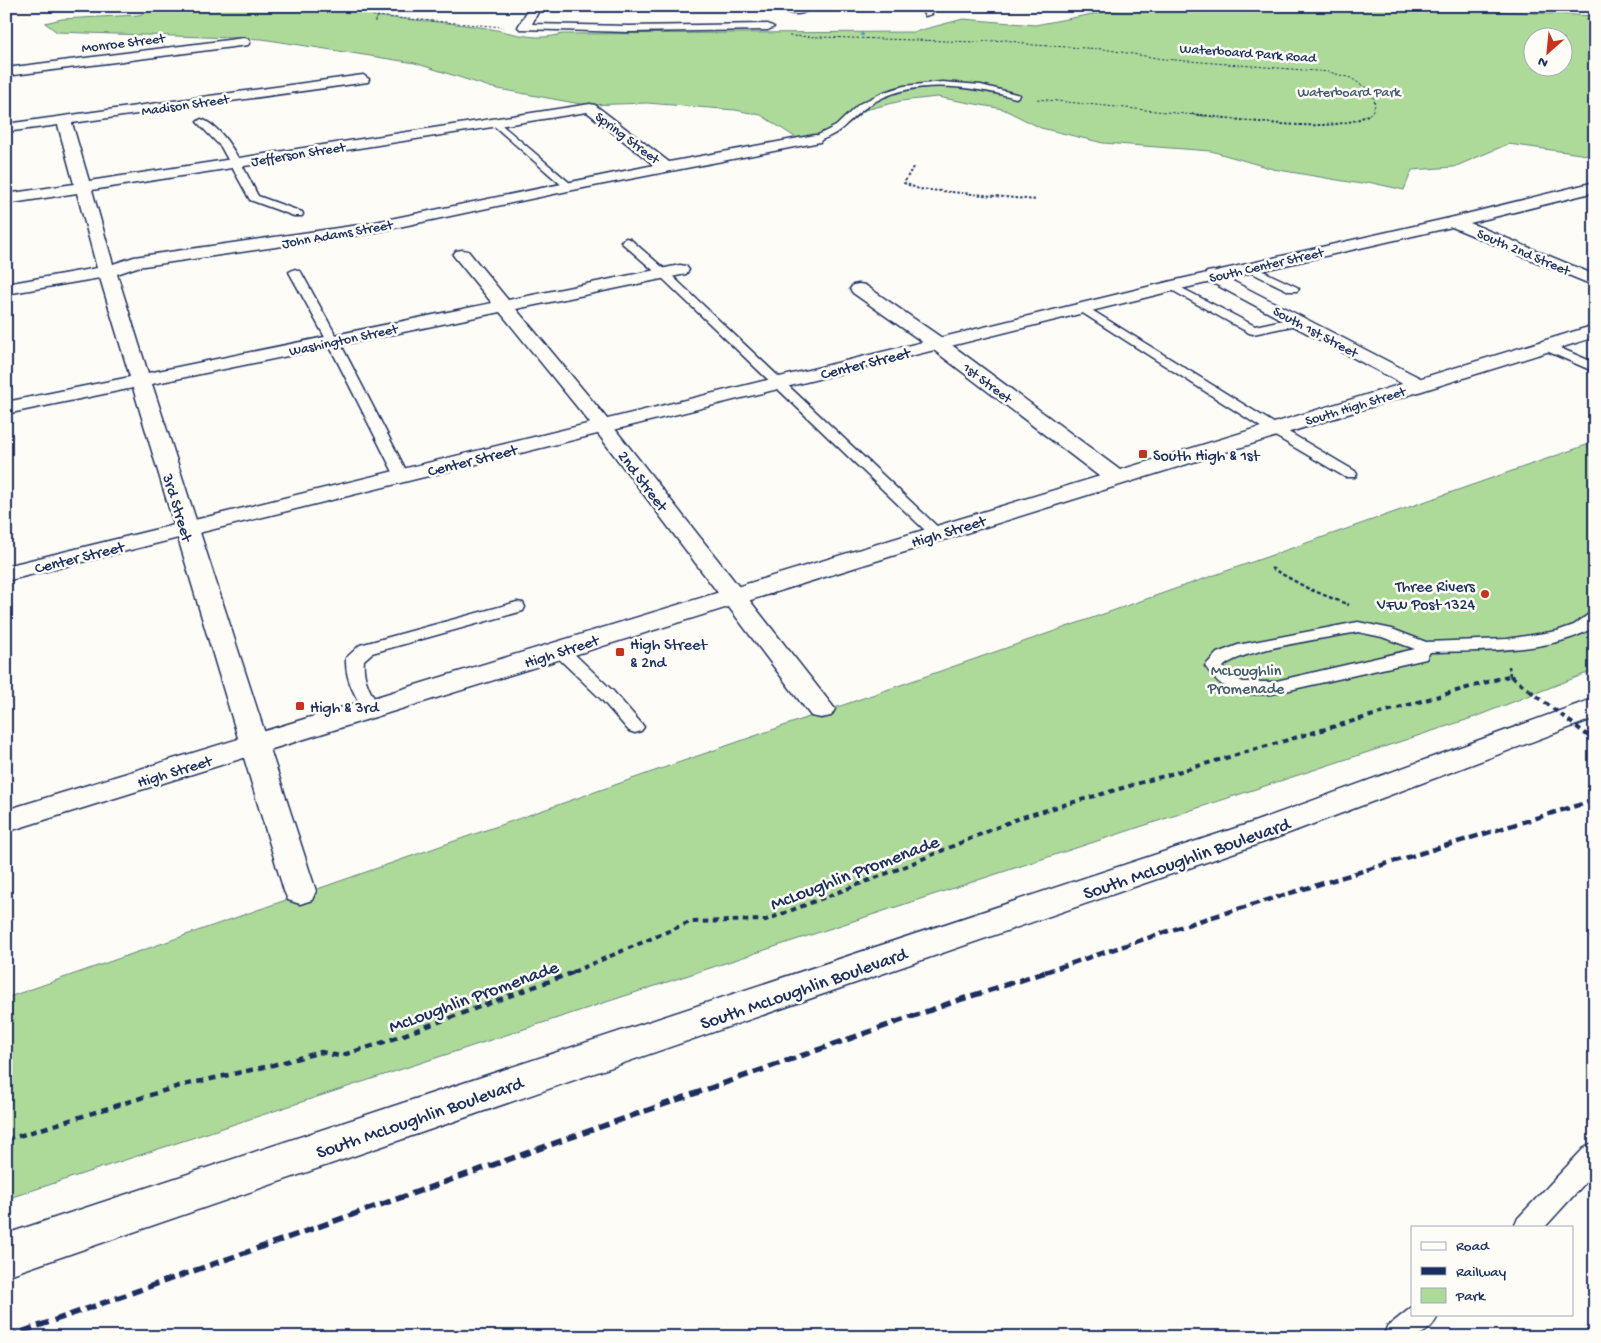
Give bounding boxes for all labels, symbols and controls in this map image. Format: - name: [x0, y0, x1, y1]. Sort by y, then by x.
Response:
- north arrow: [1524, 28, 1574, 78]
- street label: Monroe Street: [81, 31, 167, 58]
- street label: Waterboard Park Road: [1179, 41, 1319, 68]
- text: N: [1535, 52, 1551, 71]
- park label: Waterboard Park: [1297, 85, 1402, 102]
- street label: Madison Street: [140, 92, 232, 121]
- street label: Spring Street: [591, 109, 663, 170]
- street label: Jefferson Street: [250, 139, 348, 171]
- street label: John Adams Street: [281, 217, 395, 254]
- street label: South 2nd Street: [1474, 226, 1573, 281]
- street label: South Center Street: [1208, 245, 1327, 288]
- street label: South 1st Street: [1269, 304, 1361, 363]
- street label: Washington Street: [288, 321, 400, 361]
- street label: Center Street: [819, 345, 914, 386]
- street label: 1st Street: [958, 359, 1015, 409]
- street label: South High Street: [1303, 384, 1409, 431]
- street label: Center Street: [426, 442, 521, 483]
- street label: 2nd Street: [612, 448, 671, 517]
- marker: South High & 1st: [1137, 448, 1149, 460]
- place label: South High & 1st: [1153, 448, 1261, 467]
- street label: 3rd Street: [156, 471, 195, 546]
- street label: High Street: [910, 513, 990, 554]
- street label: Center Street: [33, 539, 128, 580]
- place label: Three Rivers VFW Post 1324: [1376, 579, 1476, 616]
- marker: Three Rivers VFW Post 1324: [1479, 588, 1491, 600]
- street label: High Street: [523, 632, 603, 674]
- place label: High Street & 2nd: [630, 637, 708, 674]
- marker: High Street & 2nd: [614, 646, 626, 658]
- park label: McLoughlin Promenade: [1207, 663, 1285, 700]
- marker: High & 3rd: [294, 700, 306, 712]
- place label: High & 3rd: [310, 700, 380, 719]
- street label: High Street: [136, 753, 216, 794]
- street label: South McLoughlin Boulevard: [1081, 813, 1295, 907]
- street label: McLoughlin Promenade: [768, 831, 943, 917]
- street label: South McLoughlin Boulevard: [698, 943, 912, 1037]
- street label: McLoughlin Promenade: [386, 957, 562, 1040]
- street label: South McLoughlin Boulevard: [314, 1072, 528, 1166]
- legend: [1411, 1226, 1574, 1316]
- text: Road: [1456, 1238, 1490, 1256]
- text: Railway: [1456, 1264, 1507, 1282]
- text: Park: [1455, 1288, 1486, 1306]

